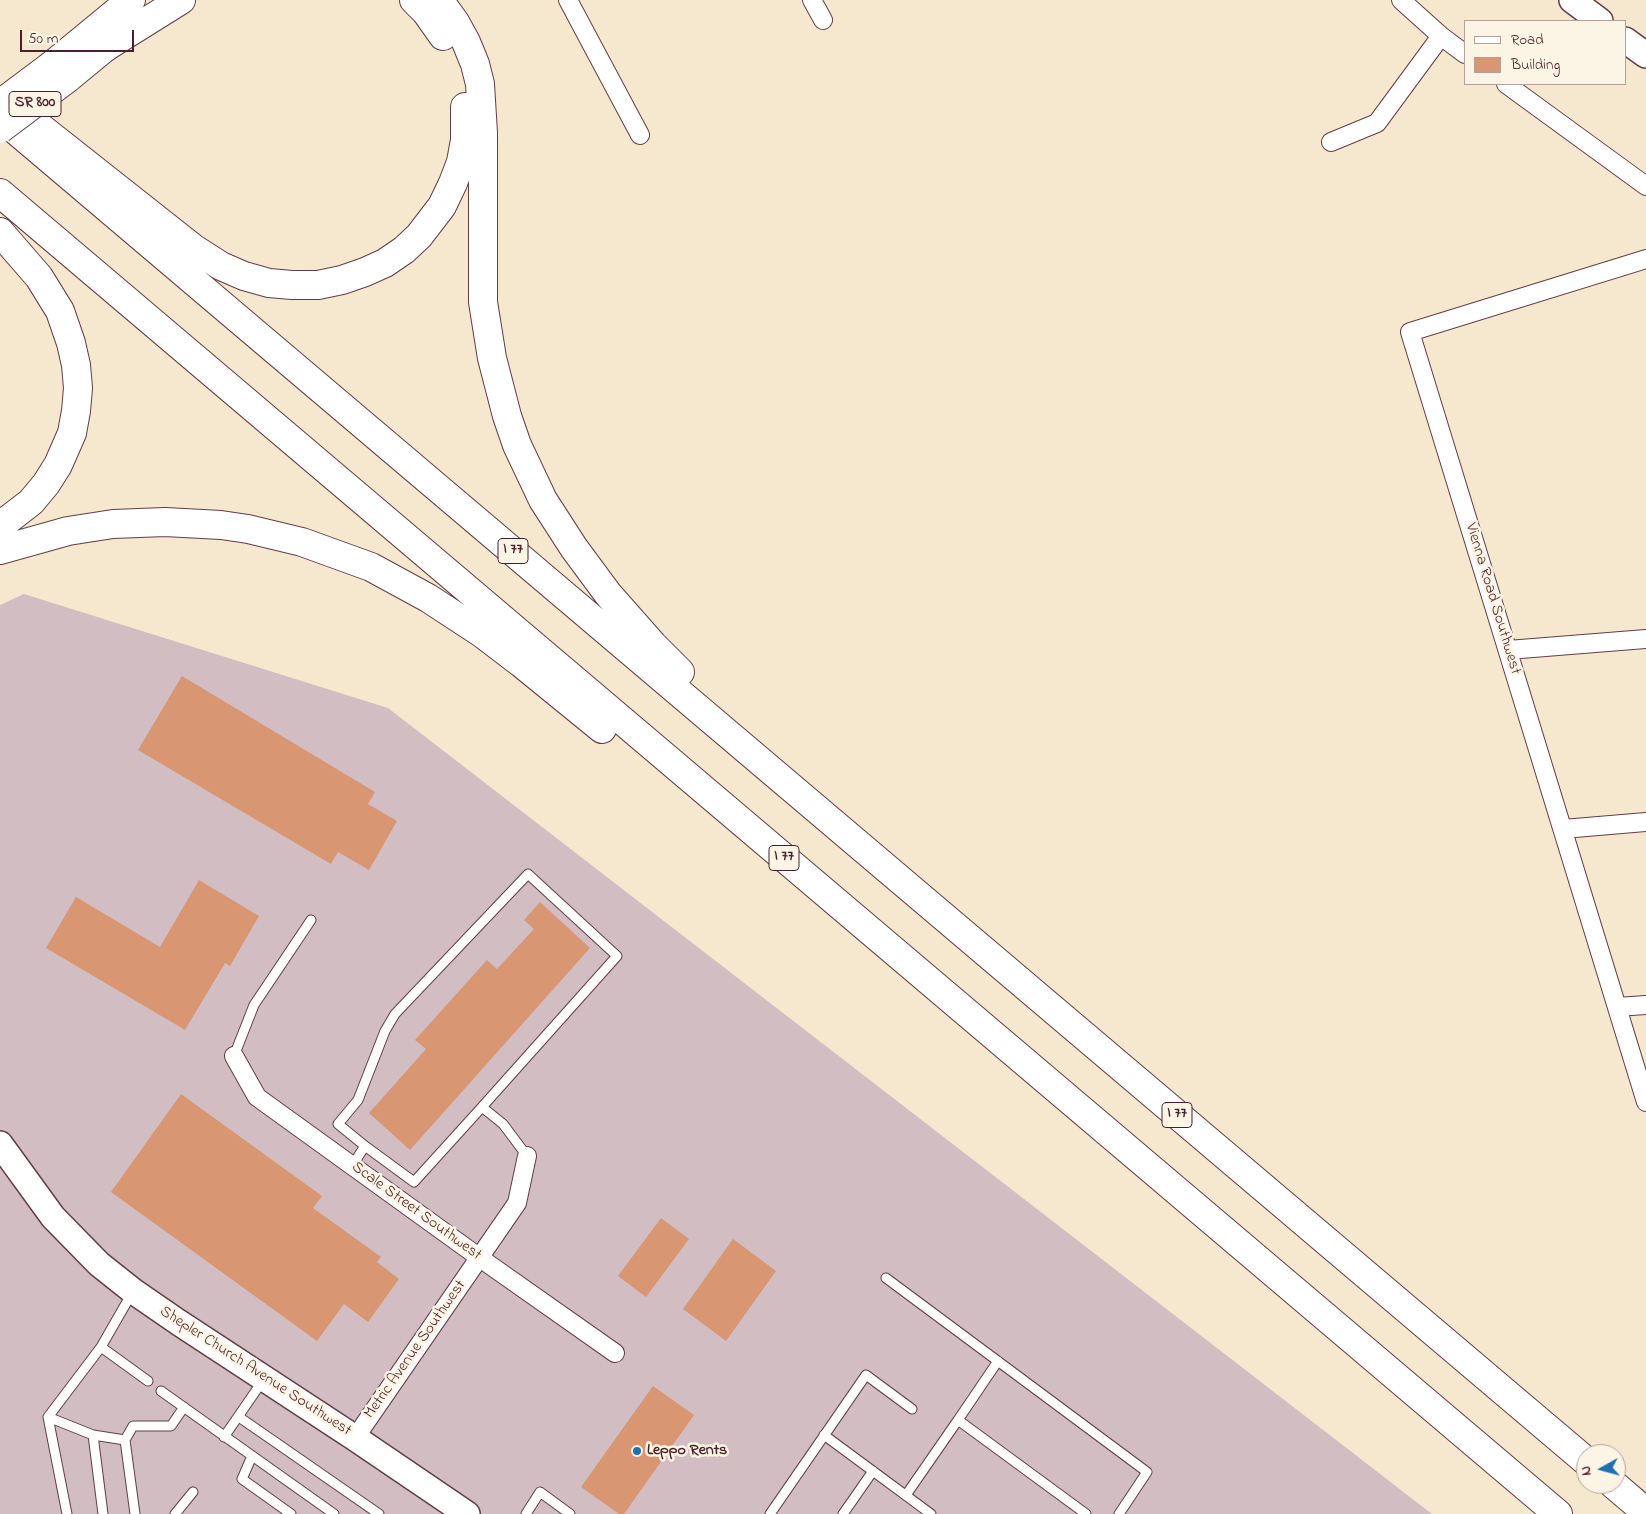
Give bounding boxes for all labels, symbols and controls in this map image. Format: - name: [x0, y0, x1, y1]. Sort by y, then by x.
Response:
- scale bar: [22, 20, 136, 52]
- legend: [1464, 20, 1626, 85]
- text: 50 m: [28, 28, 58, 50]
- text: Road: [1511, 29, 1544, 51]
- text: Building: [1511, 54, 1560, 76]
- road number: SR 800: [9, 92, 61, 116]
- street label: Vienna Road Southwest: [1460, 521, 1524, 677]
- road number: I 77: [498, 538, 528, 564]
- road number: I 77: [769, 846, 799, 870]
- road number: I 77: [1162, 1102, 1192, 1128]
- street label: Scale Street Southwest: [347, 1158, 485, 1266]
- street label: Metric Avenue Southwest: [361, 1277, 471, 1423]
- street label: Shepler Church Avenue Southwest: [155, 1303, 355, 1441]
- place label: Leppo Rents: [647, 1441, 727, 1461]
- north arrow: [1576, 1444, 1626, 1494]
- marker: Leppo Rents: [631, 1445, 643, 1457]
- text: N: [1576, 1465, 1598, 1477]

